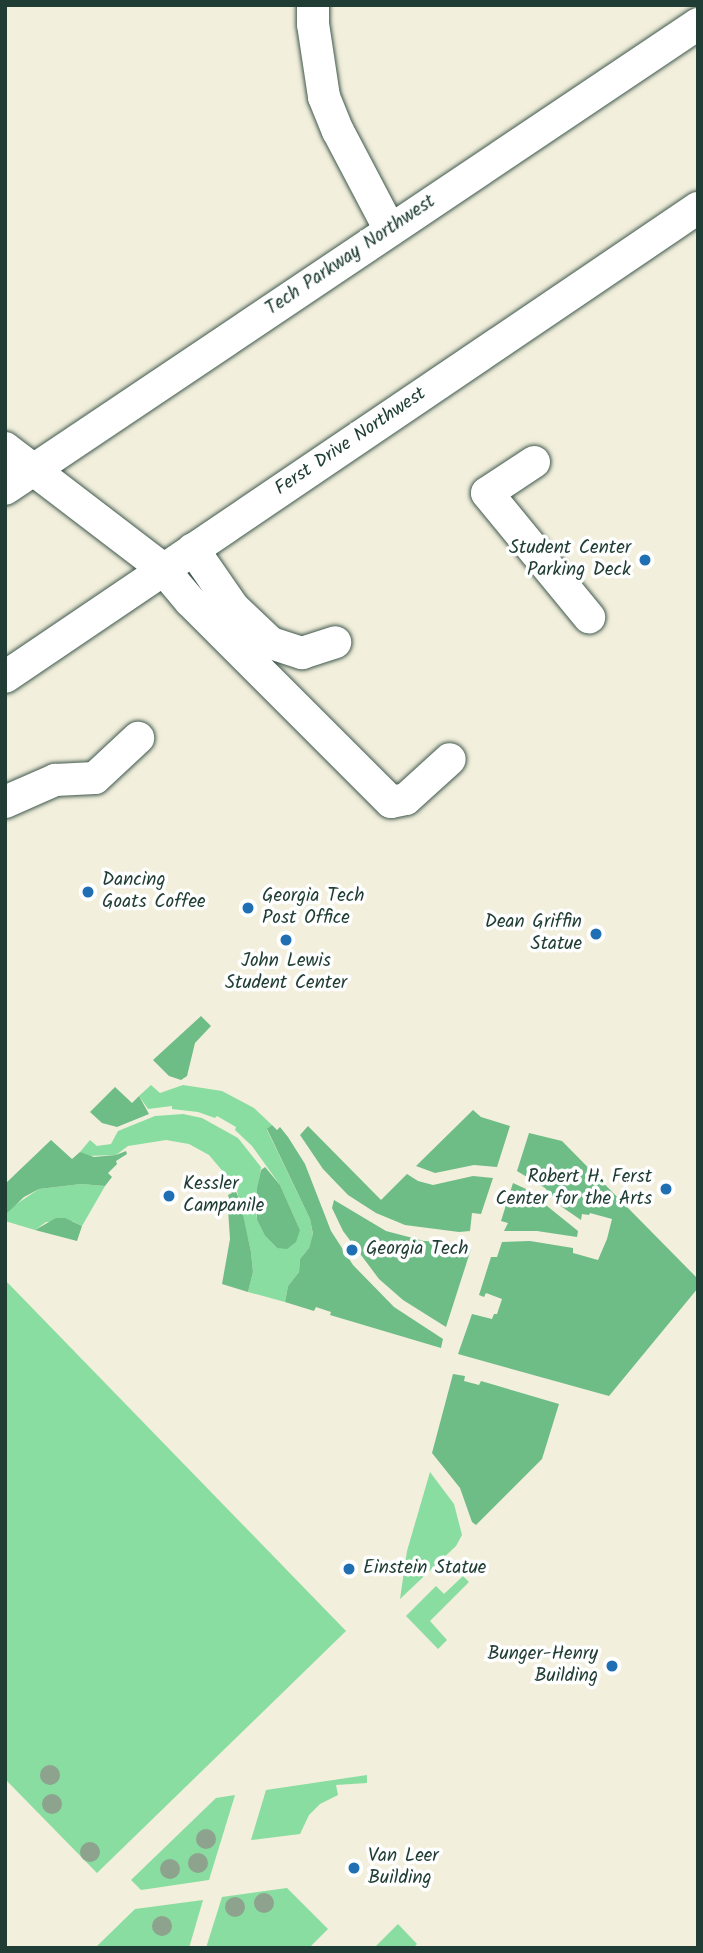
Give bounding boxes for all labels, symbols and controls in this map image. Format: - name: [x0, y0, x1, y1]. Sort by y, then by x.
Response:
- street label: Tech Parkway Northwest: [262, 191, 440, 321]
- street label: Ferst Drive Northwest: [271, 383, 431, 501]
- place label: Student Center Parking Deck: [509, 538, 631, 582]
- marker: Student Center Parking Deck: [637, 552, 653, 568]
- place label: Dancing Goats Coffee: [102, 870, 206, 914]
- marker: Dancing Goats Coffee: [80, 884, 96, 900]
- place label: Georgia Tech Post Office: [262, 886, 364, 930]
- marker: Georgia Tech Post Office: [240, 900, 256, 916]
- place label: Dean Griffin Statue: [485, 912, 582, 956]
- marker: Dean Griffin Statue: [588, 926, 604, 942]
- marker: John Lewis Student Center: [278, 932, 294, 948]
- place label: John Lewis Student Center: [225, 951, 347, 995]
- place label: Robert H. Ferst Center for the Arts: [495, 1167, 652, 1211]
- place label: Kessler Campanile: [183, 1174, 264, 1218]
- marker: Robert H. Ferst Center for the Arts: [658, 1181, 674, 1197]
- marker: Kessler Campanile: [161, 1188, 177, 1204]
- place label: Georgia Tech: [366, 1239, 468, 1261]
- marker: Georgia Tech: [344, 1242, 360, 1258]
- place label: Einstein Statue: [363, 1558, 486, 1580]
- marker: Einstein Statue: [341, 1561, 357, 1577]
- place label: Bunger-Henry Building: [487, 1644, 598, 1688]
- marker: Bunger-Henry Building: [604, 1658, 620, 1674]
- place label: Van Leer Building: [368, 1846, 439, 1890]
- marker: Van Leer Building: [346, 1860, 362, 1876]

